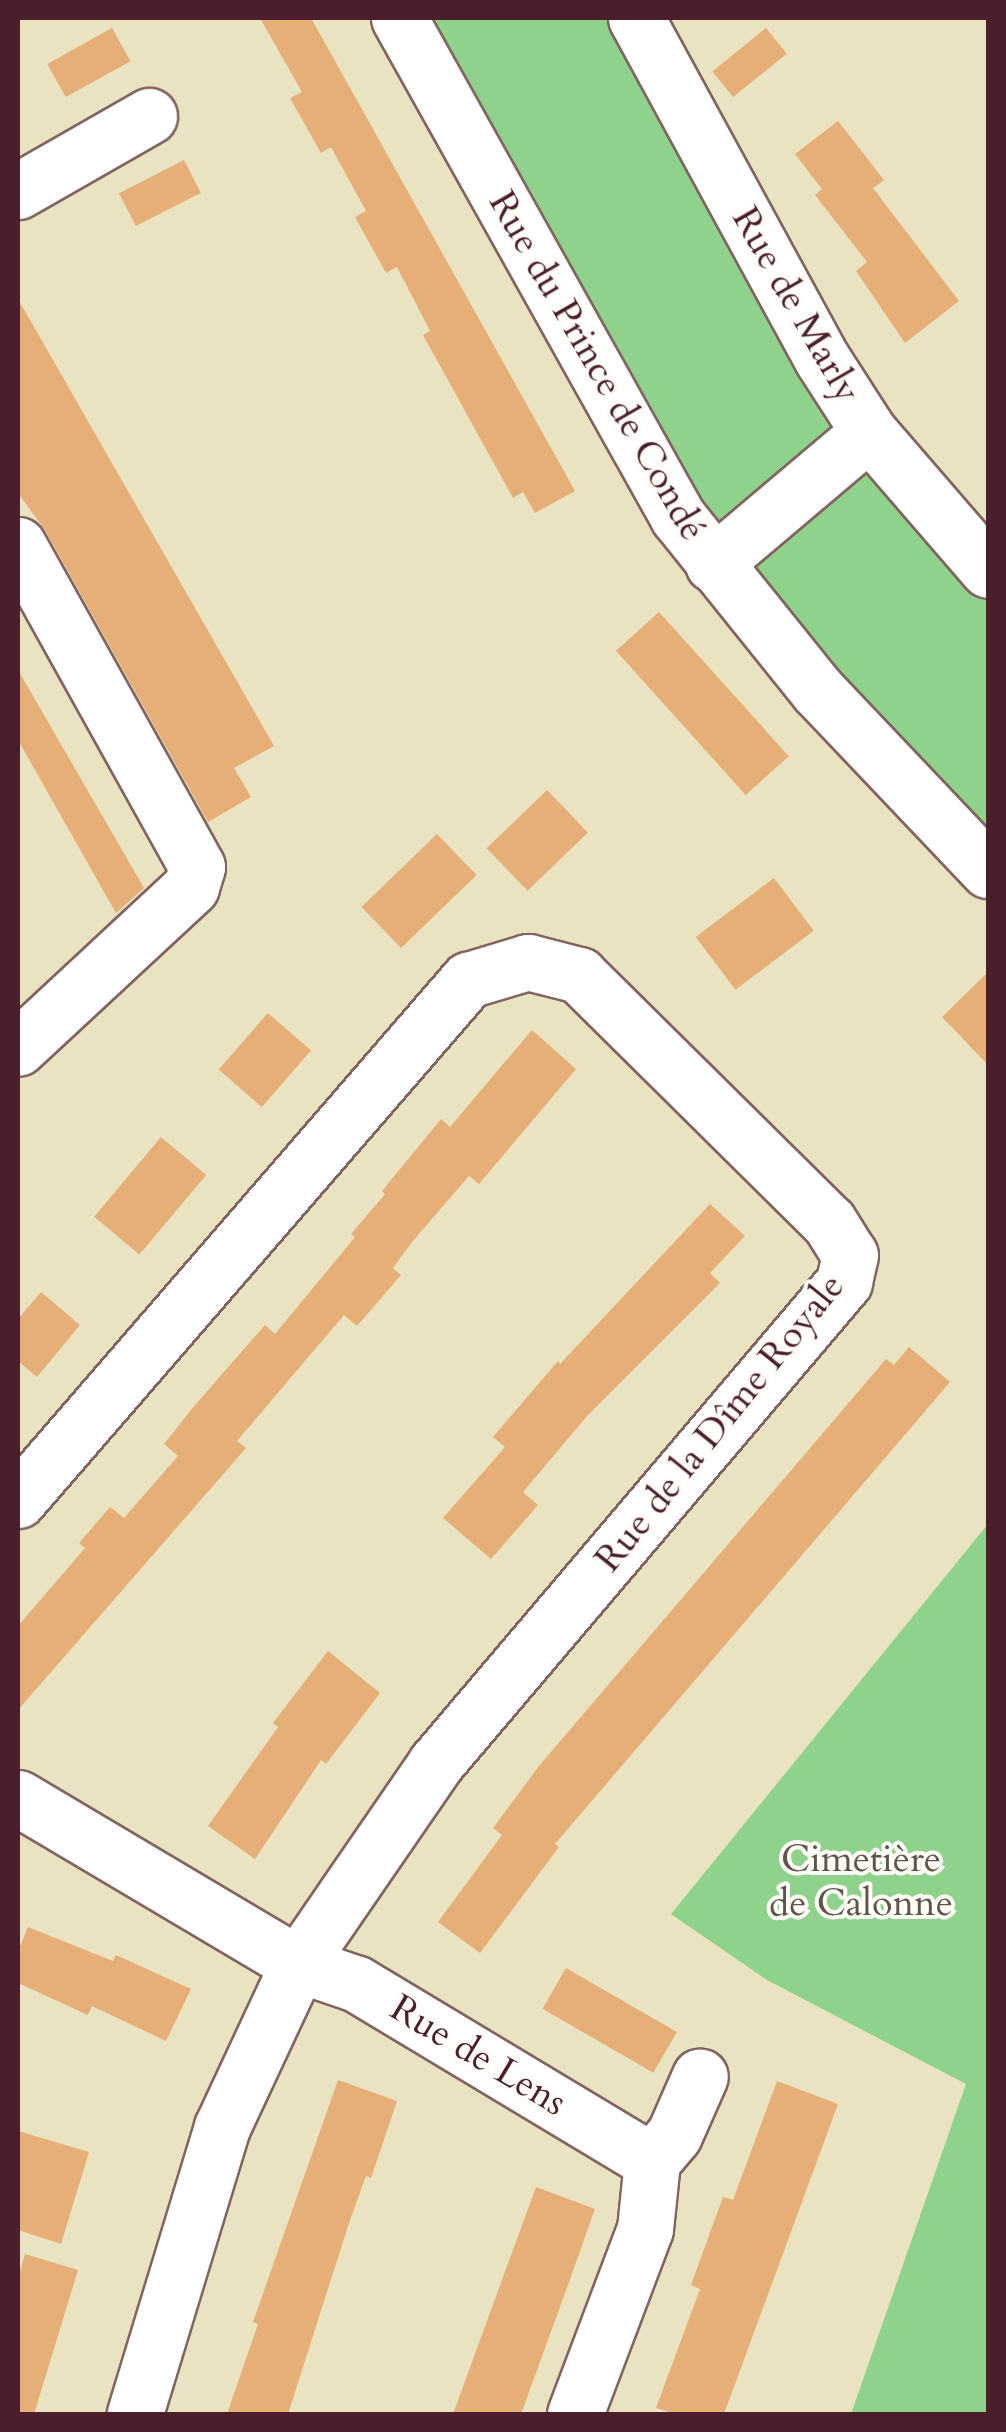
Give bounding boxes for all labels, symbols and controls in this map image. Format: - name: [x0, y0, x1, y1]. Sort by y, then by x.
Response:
- street label: Rue du Prince de Condé: [478, 183, 716, 549]
- street label: Rue de Marly: [722, 199, 870, 411]
- street label: Rue de la Dîme Royale: [586, 1265, 854, 1581]
- park label: Cimetière de Calonne: [769, 1837, 953, 1926]
- street label: Rue de Lens: [382, 1986, 574, 2126]

